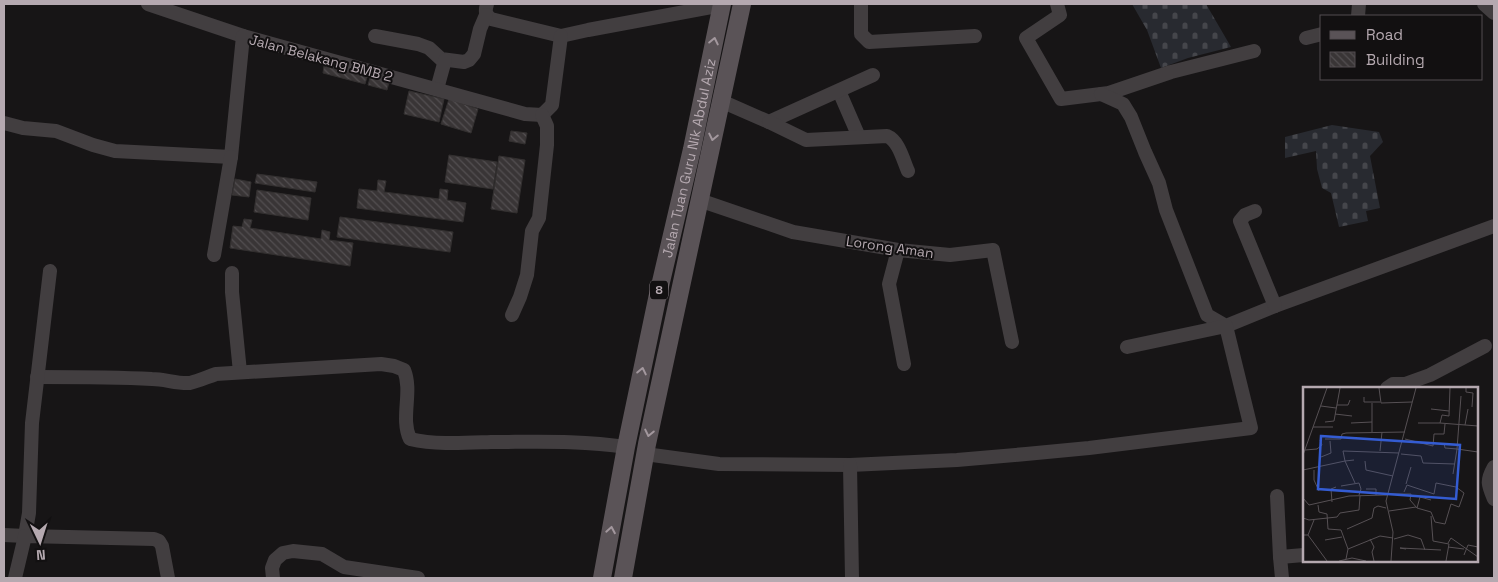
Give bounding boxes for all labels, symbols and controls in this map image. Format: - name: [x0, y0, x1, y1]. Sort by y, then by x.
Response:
- legend: [1320, 15, 1483, 80]
- text: Road: [1366, 25, 1403, 44]
- street label: Jalan Belakang BMB 2: [247, 30, 395, 86]
- one-way arrow: [709, 37, 719, 46]
- text: Building: [1366, 50, 1425, 69]
- street label: Jalan Tuan Guru Nik Abdul Aziz: [658, 57, 720, 259]
- one-way arrow: [708, 132, 719, 141]
- street label: Lorong Aman: [845, 232, 935, 262]
- road number: 8: [650, 280, 668, 300]
- one-way arrow: [636, 366, 646, 375]
- inset map: [1303, 387, 1478, 562]
- one-way arrow: [644, 428, 655, 437]
- north arrow: [15, 517, 65, 567]
- one-way arrow: [606, 526, 616, 535]
- text: N: [36, 546, 46, 564]

